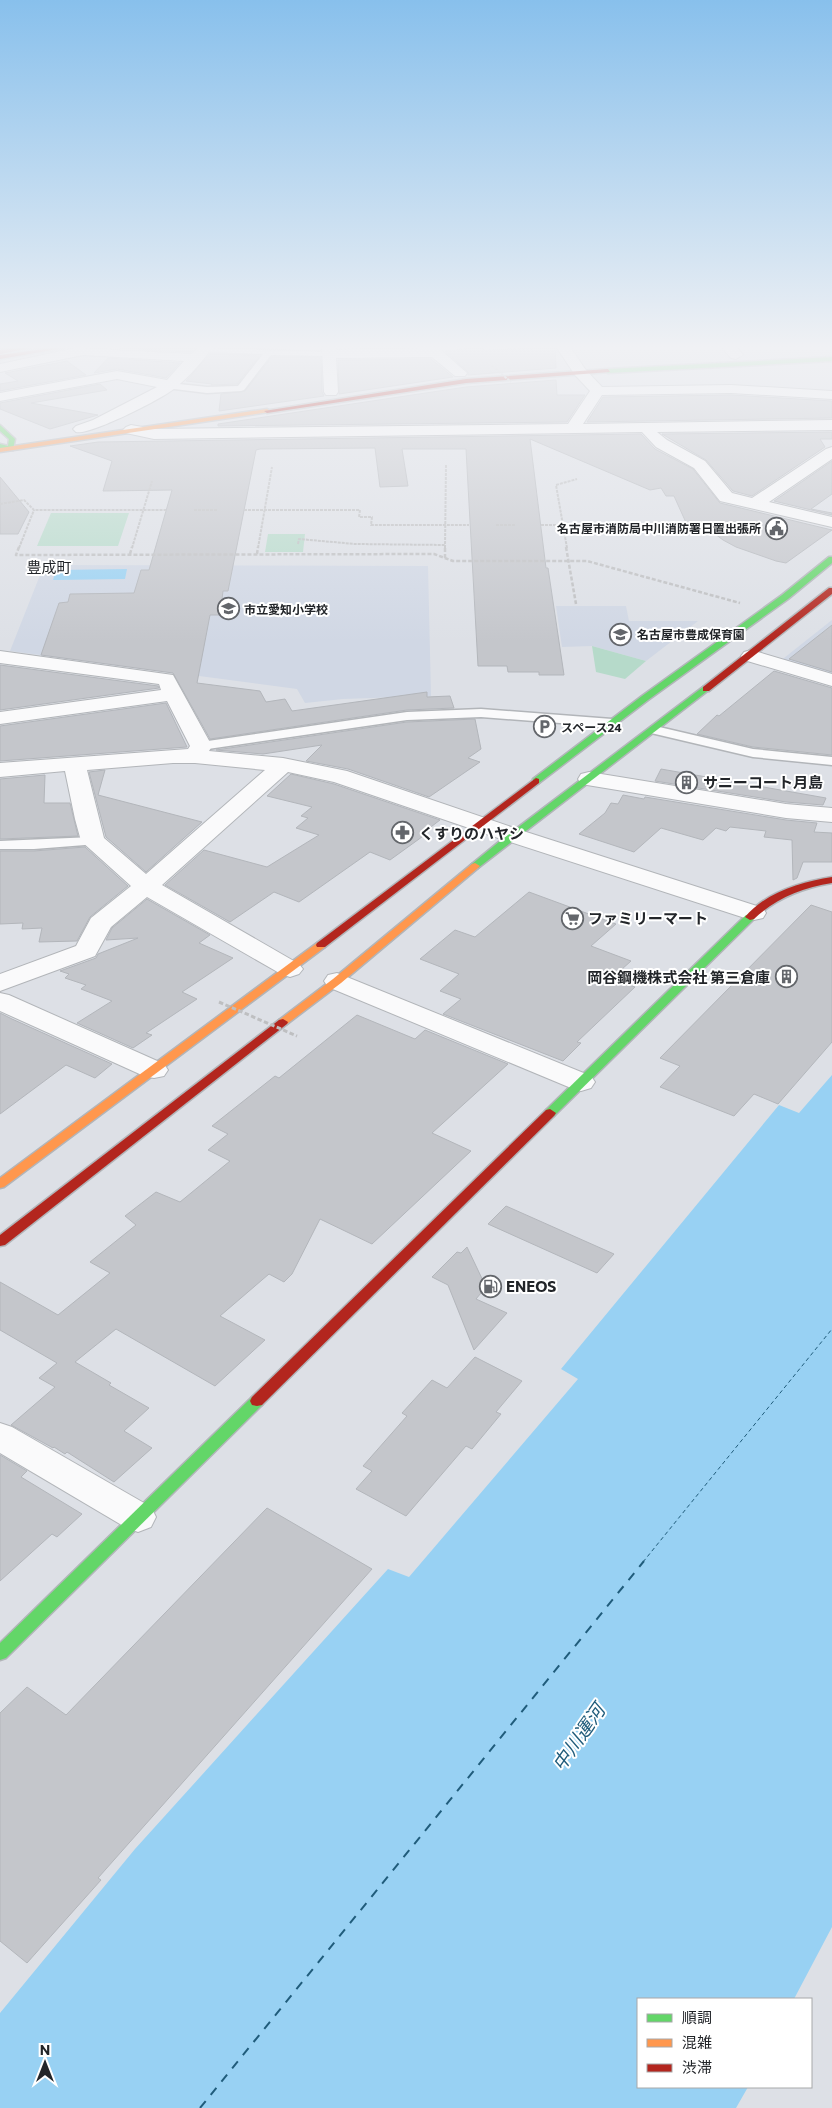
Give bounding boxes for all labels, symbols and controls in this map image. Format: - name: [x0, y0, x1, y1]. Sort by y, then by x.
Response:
- public building icon: 名古屋市消防局中川消防署日置出張所: [765, 516, 789, 540]
- place label: 名古屋市消防局中川消防署日置出張所: [557, 521, 761, 535]
- district label: 豊成町: [26, 558, 72, 576]
- school or university icon: 市立愛知小学校: [216, 597, 240, 621]
- place label: 市立愛知小学校: [244, 602, 328, 616]
- school or university icon: 名古屋市豊成保育園: [609, 622, 633, 646]
- place label: 名古屋市豊成保育園: [637, 627, 745, 641]
- parking icon: スペース24: [533, 715, 557, 739]
- place label: スペース24: [561, 720, 622, 734]
- building icon: サニーコート月島: [675, 770, 699, 794]
- place label: サニーコート月島: [703, 773, 823, 791]
- pharmacy icon: くすりのハヤシ: [391, 821, 415, 845]
- place label: くすりのハヤシ: [419, 824, 524, 842]
- supermarket icon: ファミリーマート: [560, 906, 584, 930]
- place label: ファミリーマート: [588, 909, 708, 927]
- building icon: 岡谷鋼機株式会社 第三倉庫: [774, 965, 798, 989]
- place label: 岡谷鋼機株式会社 第三倉庫: [587, 968, 770, 986]
- fuel station icon: ENEOS: [478, 1274, 502, 1298]
- place label: ENEOS: [506, 1277, 556, 1295]
- water label: 中川運河: [547, 1696, 612, 1775]
- legend: [637, 1998, 812, 2088]
- text: 順調: [682, 2008, 712, 2026]
- text: 混雑: [682, 2033, 712, 2051]
- north arrow: [20, 2038, 70, 2088]
- text: N: [40, 2041, 50, 2058]
- text: 渋滞: [682, 2058, 712, 2076]

